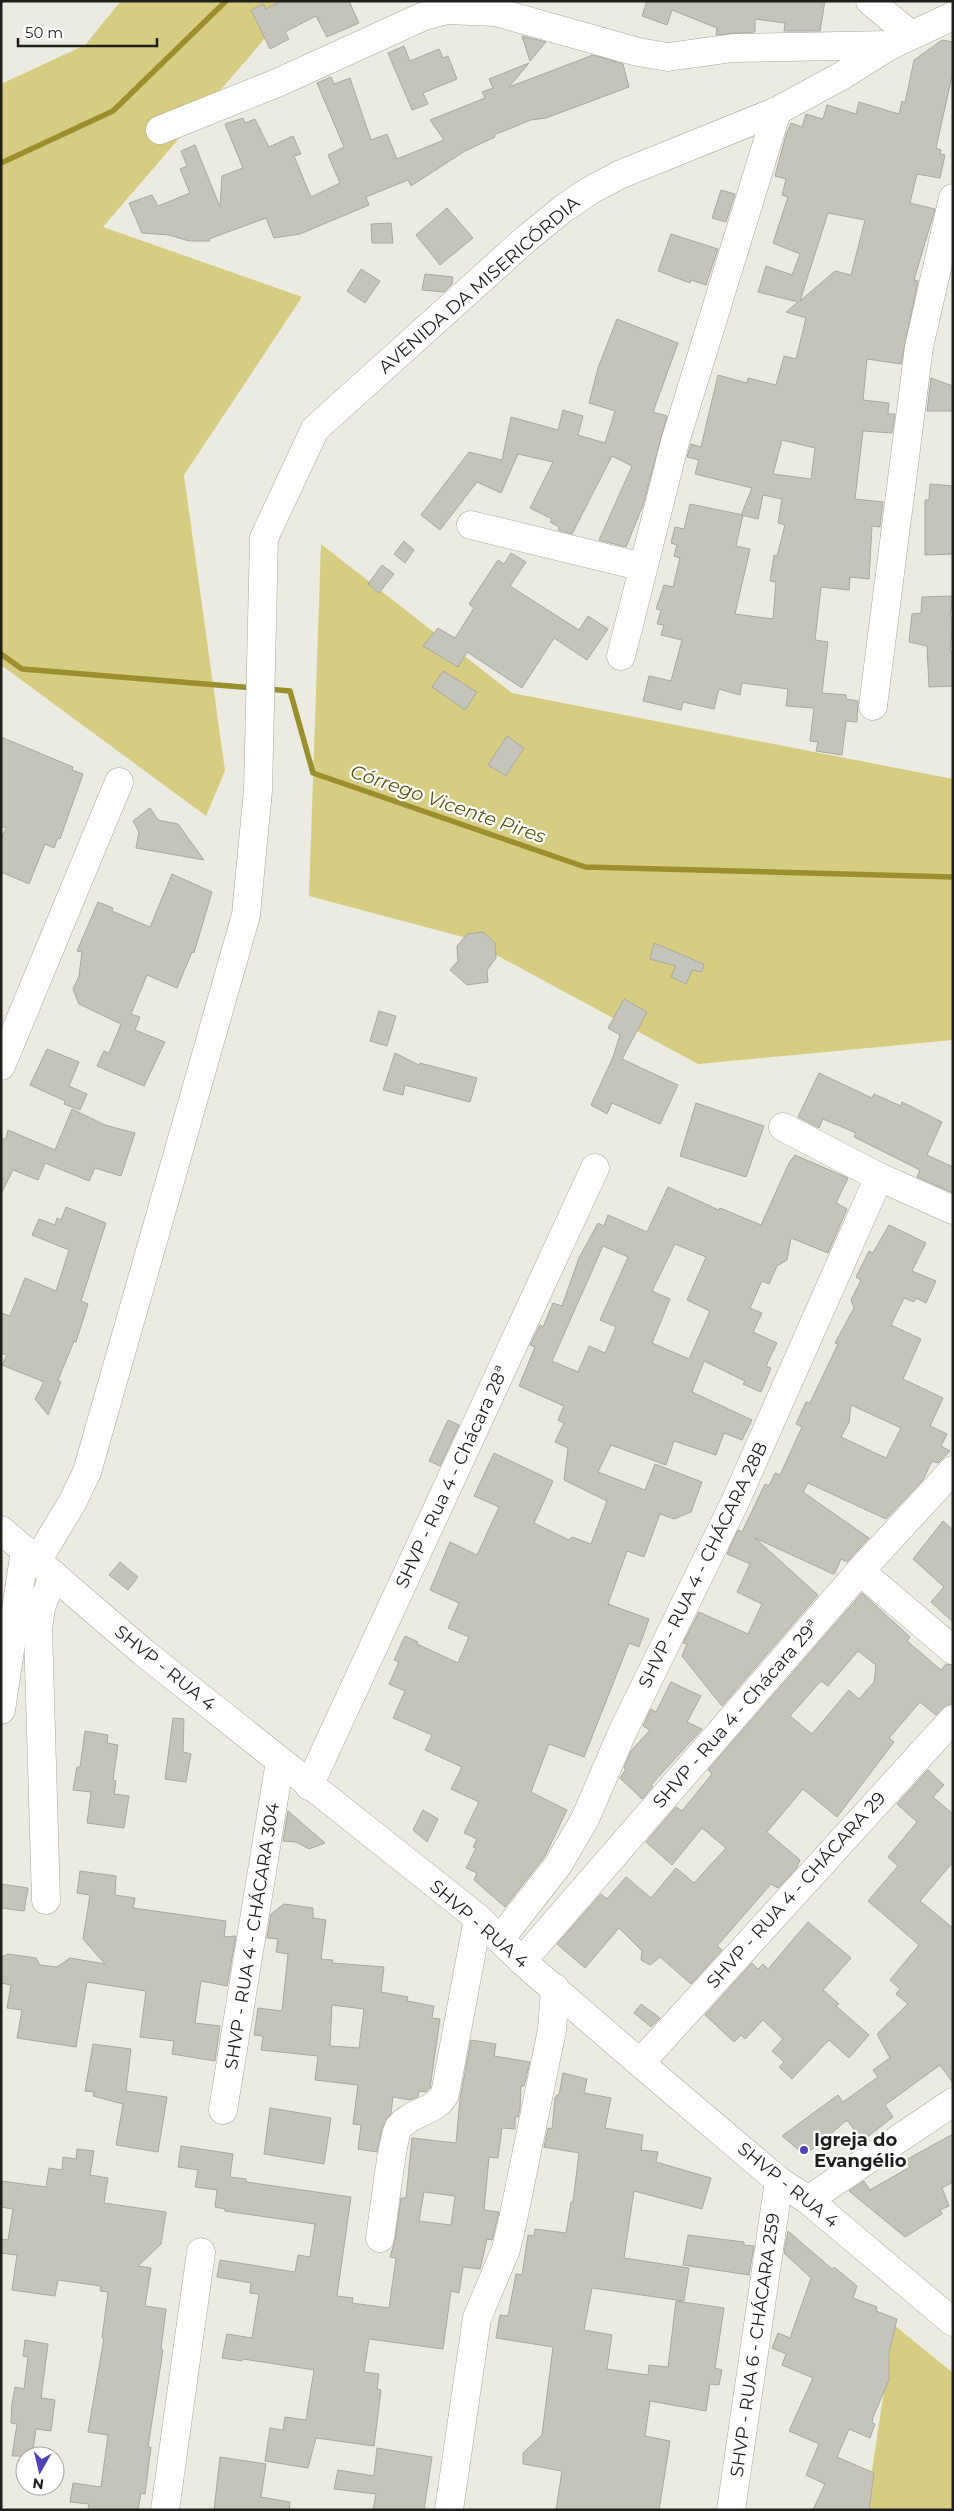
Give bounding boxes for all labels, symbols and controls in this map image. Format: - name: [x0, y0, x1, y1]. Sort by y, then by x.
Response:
- scale bar: [18, 15, 156, 47]
- text: 50 m: [25, 23, 63, 42]
- street label: AVENIDA DA MISERICÓRDIA: [374, 192, 584, 378]
- water label: Córrego Vicente Pires: [347, 760, 549, 848]
- street label: SHVP - Rua 4 - Chácara 28ª: [391, 1362, 513, 1592]
- street label: SHVP - RUA 4 - CHÁCARA 28B: [634, 1438, 772, 1692]
- street label: SHVP - Rua 4 - Chácara 29ª: [648, 1615, 824, 1813]
- street label: SHVP - RUA 4: [110, 1621, 220, 1715]
- street label: SHVP - RUA 4 - CHÁCARA 29: [702, 1787, 890, 1993]
- street label: SHVP - RUA 4 - CHÁCARA 304: [220, 1801, 284, 2071]
- street label: SHVP - RUA 4: [425, 1875, 533, 1973]
- place label: Igreja do Evangélio: [814, 2129, 907, 2172]
- street label: SHVP - RUA 4: [733, 2138, 843, 2232]
- marker: Igreja do Evangélio: [798, 2144, 810, 2156]
- street label: SHVP - RUA 6 - CHÁCARA 259: [726, 2212, 784, 2478]
- north arrow: [15, 2446, 65, 2496]
- text: N: [31, 2474, 45, 2494]

